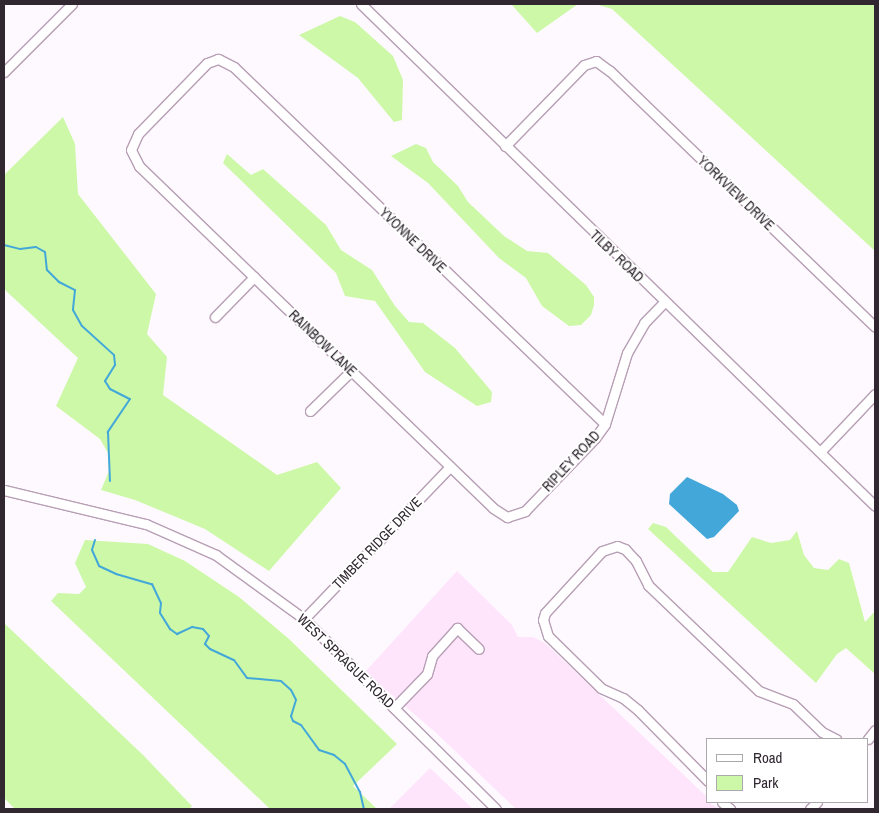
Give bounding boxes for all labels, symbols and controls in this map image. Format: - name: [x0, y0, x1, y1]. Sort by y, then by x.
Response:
- street label: YORKVIEW DRIVE: [694, 152, 778, 234]
- street label: YVONNE DRIVE: [376, 204, 450, 276]
- street label: TILBY ROAD: [587, 226, 647, 286]
- street label: RAINBOW LANE: [286, 306, 360, 380]
- street label: RIPLEY ROAD: [539, 427, 603, 495]
- street label: TIMBER RIDGE DRIVE: [329, 494, 425, 592]
- street label: WEST SPRAGUE ROAD: [294, 610, 398, 712]
- legend: [706, 738, 869, 803]
- text: Road: [753, 747, 782, 768]
- text: Park: [753, 772, 778, 793]

